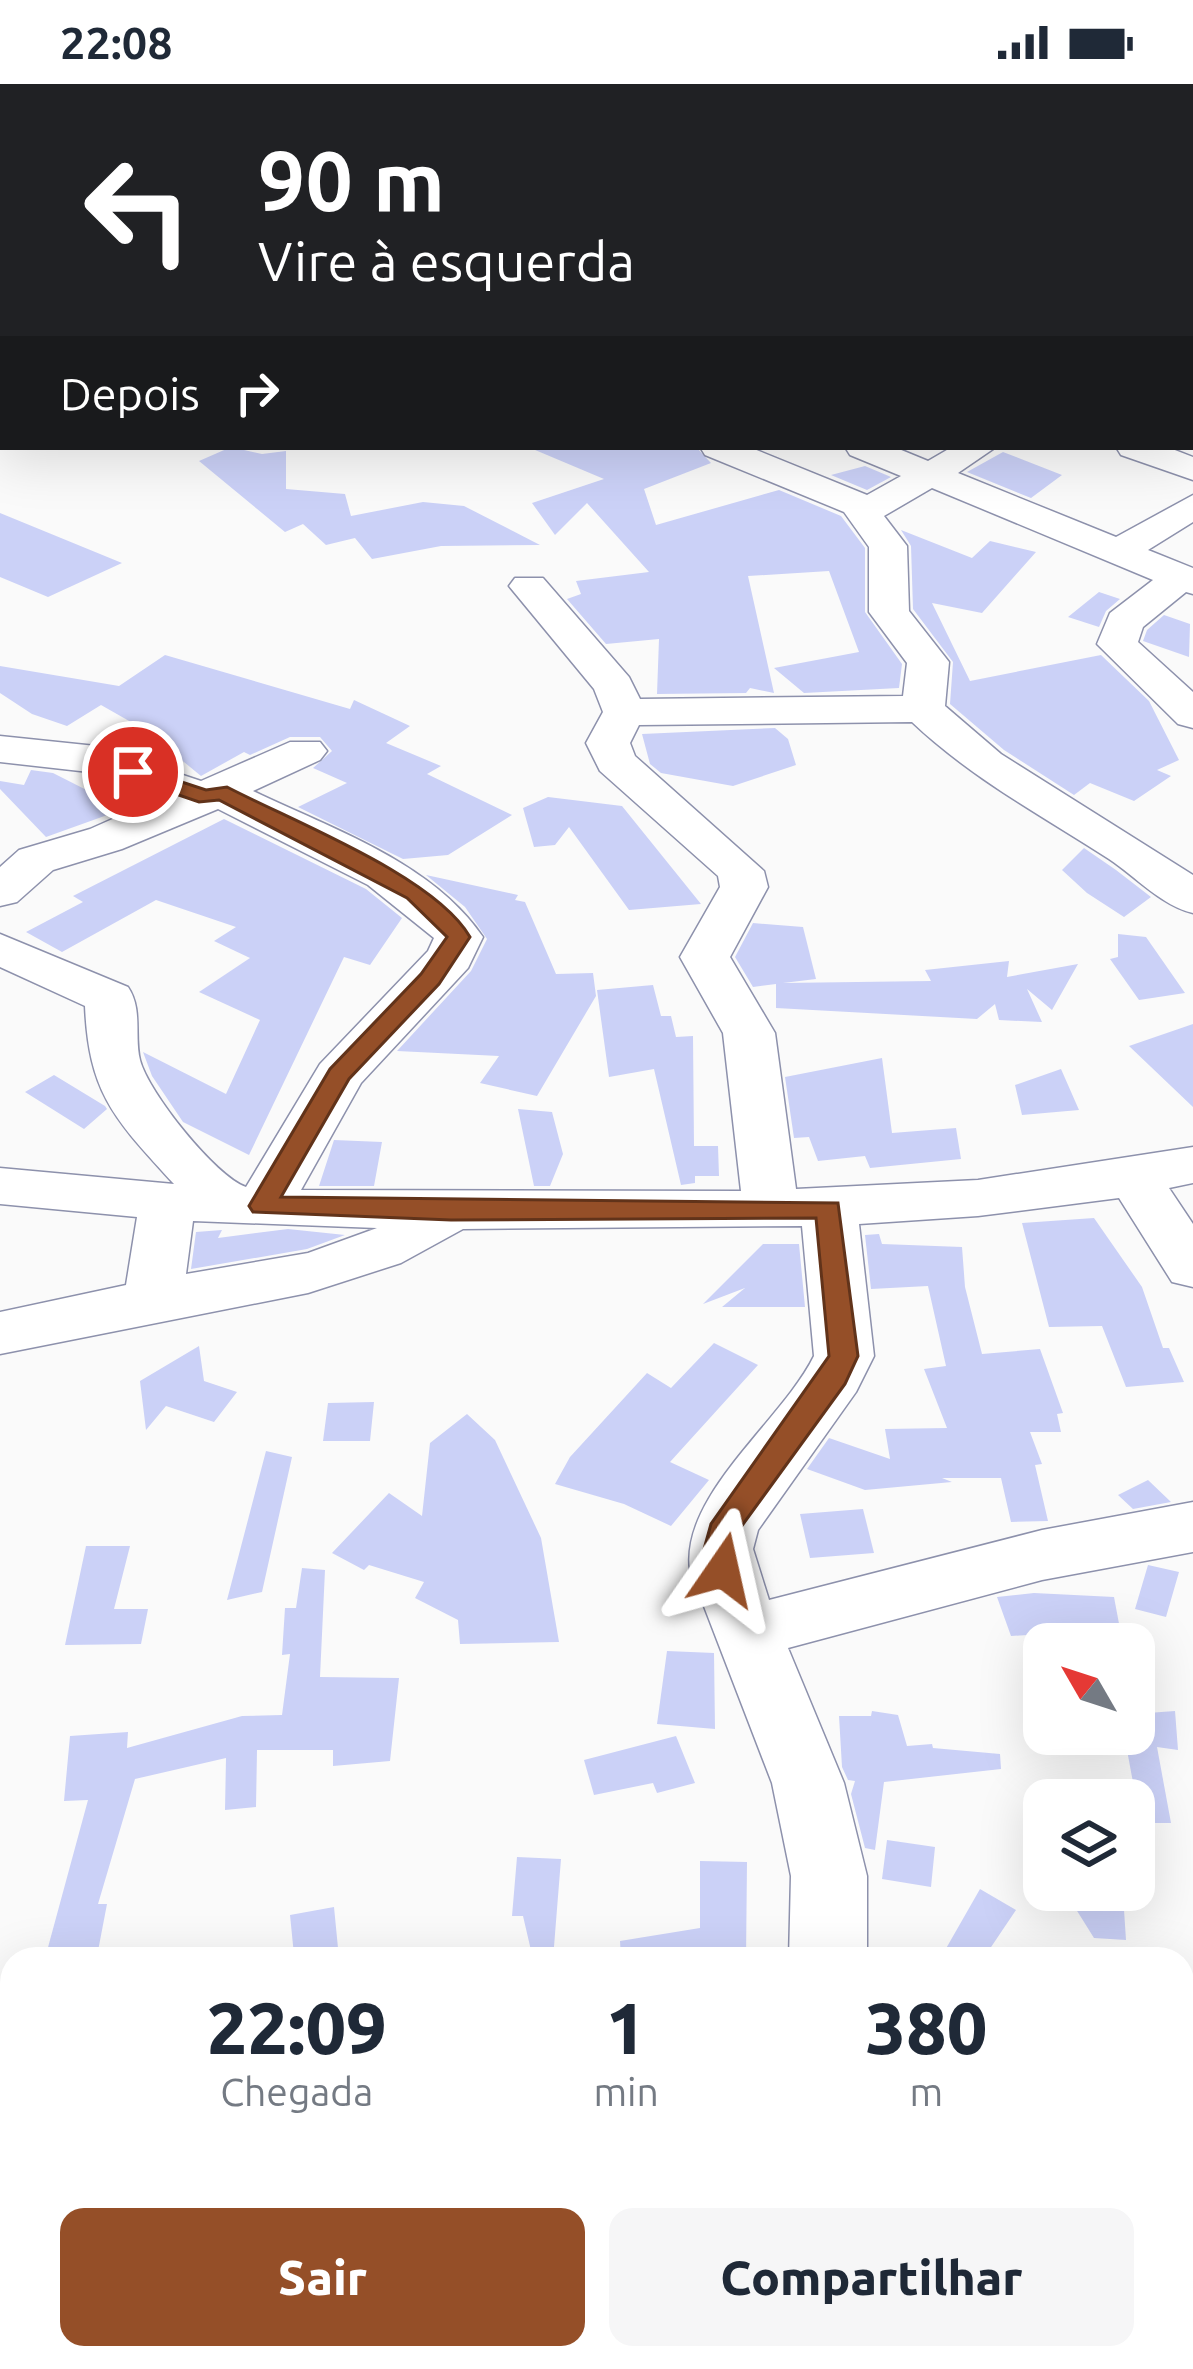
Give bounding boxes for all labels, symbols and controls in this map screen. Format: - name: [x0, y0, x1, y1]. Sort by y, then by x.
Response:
- text: 22:08: [60, 17, 173, 68]
- icon: left: [60, 132, 216, 288]
- text: 90 m: [258, 133, 445, 227]
- text: Vire à esquerda: [258, 231, 635, 291]
- icon: right: [224, 360, 290, 426]
- text: Depois: [60, 368, 200, 419]
- pin: [82, 721, 184, 823]
- icon: arrive: [100, 739, 166, 805]
- position arrow: [660, 1507, 786, 1633]
- north arrow: [1023, 1623, 1155, 1755]
- map controls: [1023, 1623, 1155, 1911]
- button: layers: [1023, 1779, 1155, 1911]
- text: 22:09: [207, 1987, 387, 2068]
- text: 1: [606, 1987, 646, 2068]
- text: 380: [865, 1987, 987, 2068]
- text: Chegada: [220, 2070, 373, 2113]
- text: min: [593, 2070, 659, 2113]
- text: m: [910, 2070, 943, 2113]
- button: Sair: [60, 2208, 585, 2346]
- button: Compartilhar: [609, 2208, 1134, 2346]

